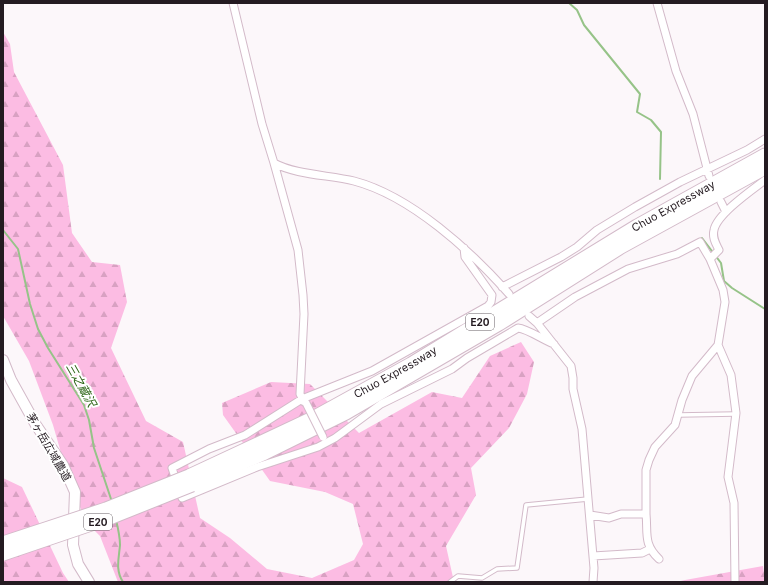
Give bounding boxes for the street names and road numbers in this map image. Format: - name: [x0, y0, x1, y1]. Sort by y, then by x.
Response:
- street label: Chuo Expressway: [629, 177, 717, 235]
- road number: E20: [466, 314, 494, 330]
- street label: Chuo Expressway: [351, 343, 439, 401]
- street label: 茅ヶ岳広域農道: [24, 410, 74, 484]
- road number: E20: [84, 514, 112, 530]

